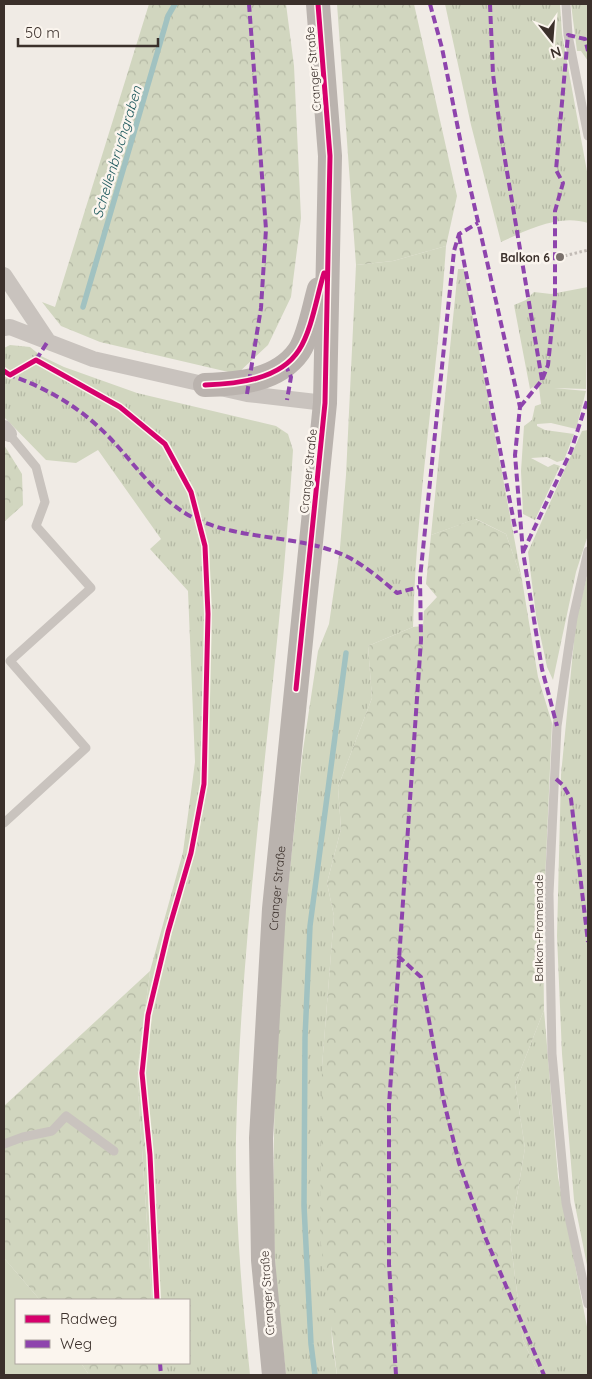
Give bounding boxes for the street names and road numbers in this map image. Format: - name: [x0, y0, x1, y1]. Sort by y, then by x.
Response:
- street label: Cranger Straße: [302, 26, 324, 112]
- street label: Cranger Straße: [296, 428, 320, 514]
- street label: Cranger Straße: [265, 845, 288, 931]
- street label: Balkon-Promenade: [531, 874, 546, 982]
- street label: Cranger Straße: [257, 1250, 277, 1336]

